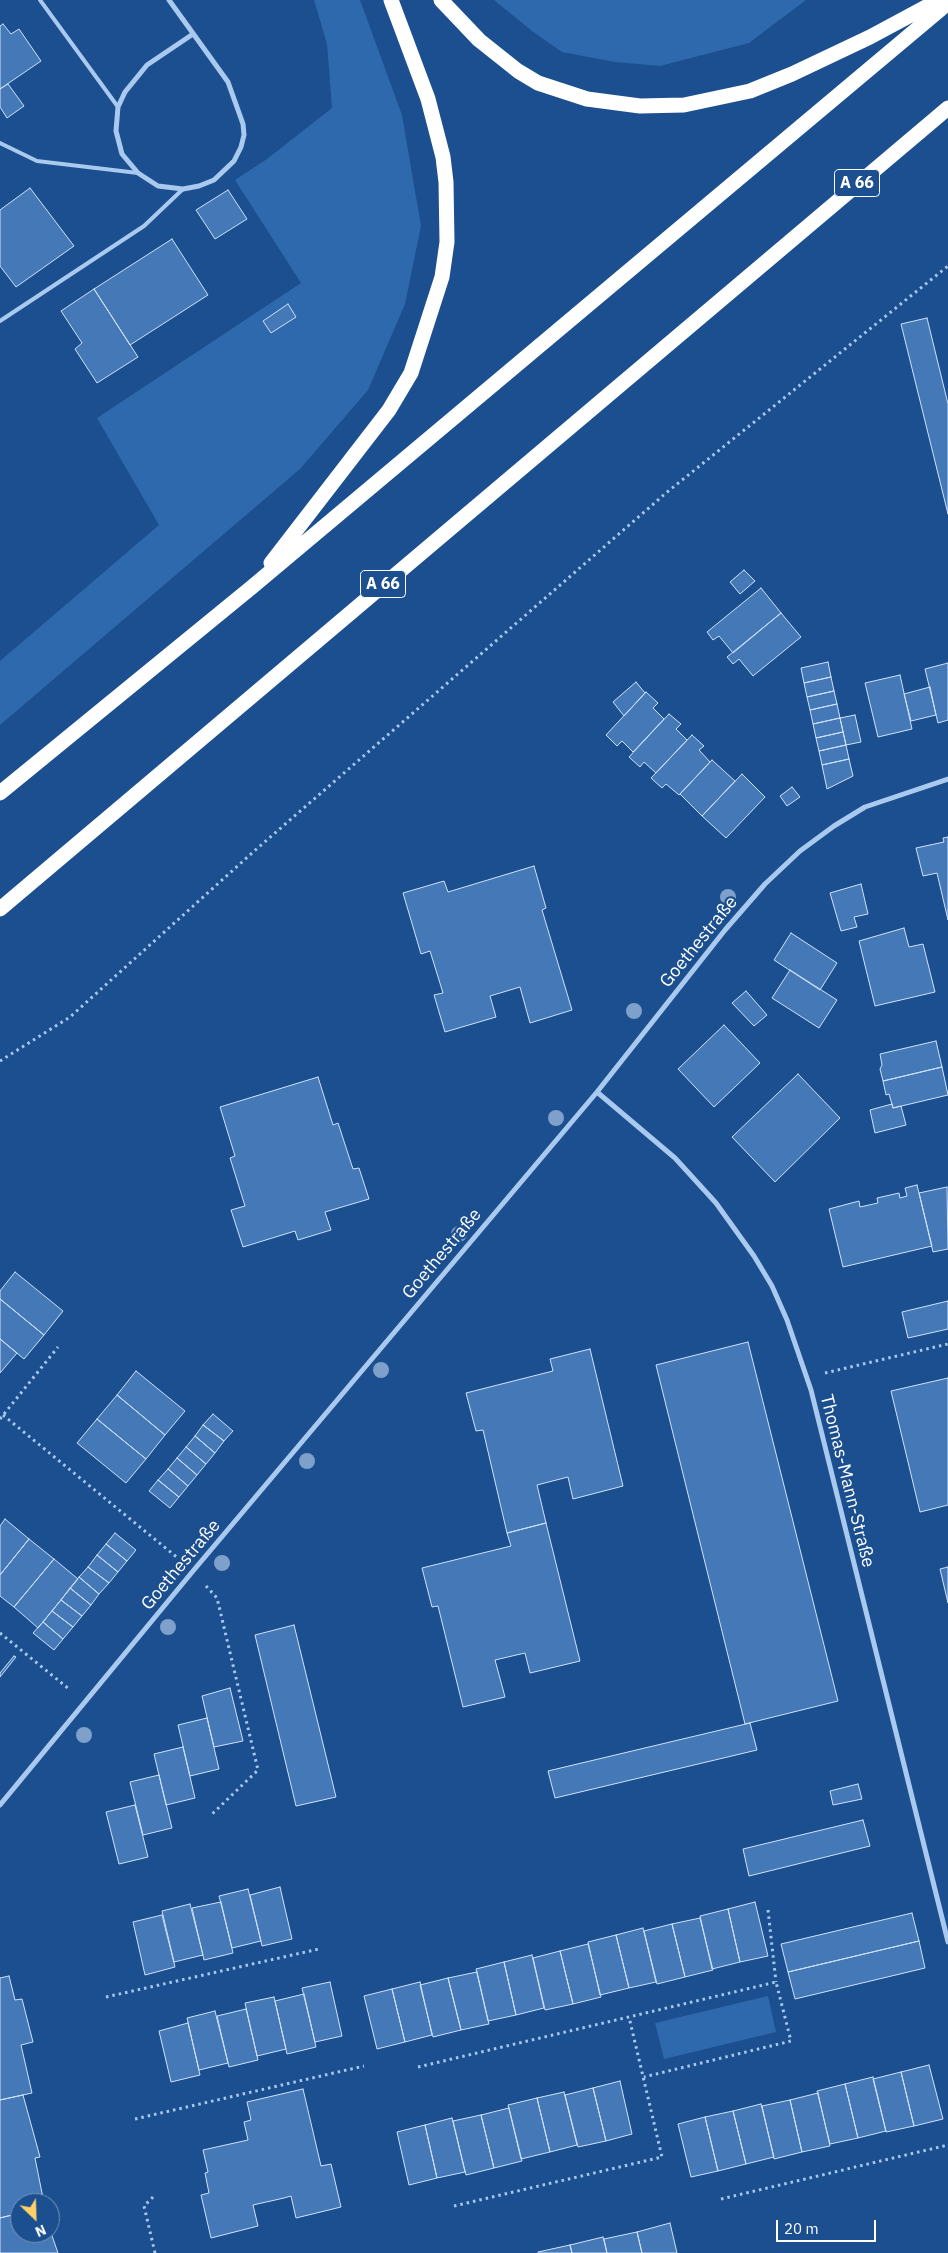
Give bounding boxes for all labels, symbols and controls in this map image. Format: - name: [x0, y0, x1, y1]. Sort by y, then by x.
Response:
- road number: A 66: [834, 170, 880, 197]
- road number: A 66: [360, 570, 406, 598]
- street label: Goethestraße: [656, 892, 742, 992]
- street label: Goethestraße: [398, 1204, 486, 1304]
- street label: Thomas-Mann-Straße: [815, 1392, 879, 1570]
- street label: Goethestraße: [137, 1515, 225, 1615]
- north arrow: [10, 2193, 60, 2243]
- scale bar: [778, 2210, 878, 2242]
- text: 20 m: [784, 2219, 819, 2238]
- text: N: [32, 2221, 49, 2241]

